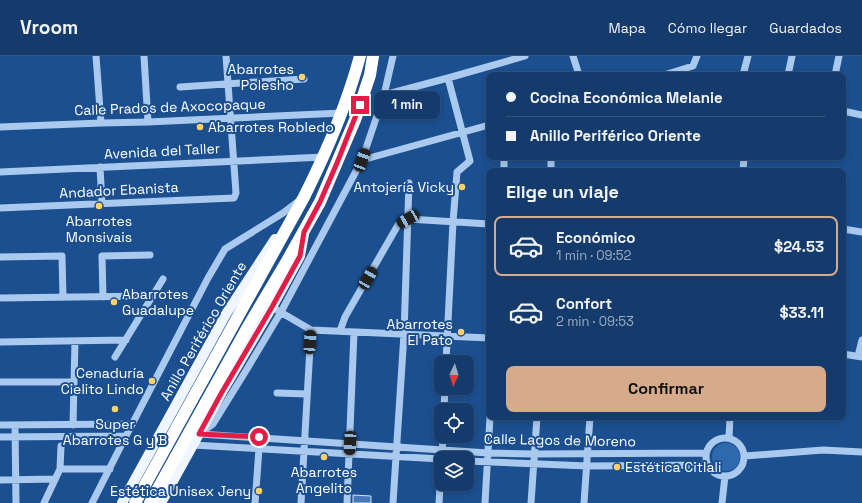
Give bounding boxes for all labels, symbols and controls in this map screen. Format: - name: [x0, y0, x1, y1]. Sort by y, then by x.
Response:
- text: Vroom: [20, 15, 78, 40]
- text: Mapa: [609, 19, 646, 37]
- text: Cómo llegar: [668, 19, 747, 37]
- text: Guardados: [769, 19, 842, 37]
- place label: Abarrotes Polesho: [228, 60, 294, 94]
- marker: Abarrotes Polesho: [297, 72, 307, 82]
- text: Cocina Económica Melanie: [530, 88, 723, 107]
- callout: 1 min: [374, 91, 440, 119]
- street label: Calle Prados de Axocopaque: [74, 95, 266, 119]
- route end: [351, 96, 369, 114]
- text: 1 min: [391, 96, 423, 113]
- place label: Abarrotes Robledo: [208, 118, 334, 136]
- marker: Abarrotes Robledo: [195, 122, 205, 132]
- text: Anillo Periférico Oriente: [530, 126, 701, 145]
- street label: Avenida del Taller: [103, 139, 221, 163]
- car: [352, 147, 372, 173]
- street label: Andador Ebanista: [59, 178, 179, 202]
- place label: Antojería Vicky: [353, 178, 454, 196]
- text: Elige un viaje: [506, 180, 619, 203]
- marker: Antojería Vicky: [457, 182, 467, 192]
- marker: Abarrotes Monsivais: [94, 201, 104, 211]
- car: [395, 208, 421, 230]
- place label: Abarrotes Monsivais: [66, 212, 132, 246]
- icon: car: [508, 228, 544, 264]
- text: Económico: [556, 228, 635, 247]
- text: $24.53: [774, 237, 824, 256]
- text: 1 min · 09:52: [556, 247, 631, 264]
- street label: Anillo Periférico Oriente: [156, 258, 250, 404]
- car: [357, 265, 379, 291]
- place label: Abarrotes Guadalupe: [122, 285, 194, 319]
- icon: car: [508, 294, 544, 330]
- text: Confort: [556, 294, 612, 313]
- marker: Abarrotes Guadalupe: [109, 297, 119, 307]
- text: $33.11: [779, 303, 824, 322]
- text: 2 min · 09:53: [556, 313, 634, 330]
- place label: Abarrotes El Pato: [387, 315, 453, 349]
- marker: Abarrotes El Pato: [456, 327, 466, 337]
- car: [303, 330, 317, 354]
- north arrow: [434, 355, 474, 395]
- map controls: [434, 355, 474, 491]
- place label: Cenaduría Cielito Lindo: [61, 364, 144, 398]
- button: Confirmar: [506, 366, 826, 412]
- marker: Cenaduría Cielito Lindo: [147, 376, 157, 386]
- button: locate: [434, 403, 474, 443]
- marker: Super Abarrotes G y B: [110, 404, 120, 414]
- place label: Super Abarrotes G y B: [63, 415, 167, 449]
- route start: [250, 428, 268, 446]
- street label: Calle Lagos de Moreno: [484, 430, 636, 450]
- car: [343, 431, 357, 455]
- button: layers: [434, 451, 474, 491]
- marker: Abarrotes Angelito: [319, 452, 329, 462]
- place label: Estética Citlali: [625, 458, 721, 476]
- marker: Estética Citlali: [612, 462, 622, 472]
- place label: Abarrotes Angelito: [291, 463, 357, 497]
- place label: Estética Unisex Jeny: [110, 482, 251, 500]
- marker: Estética Unisex Jeny: [254, 486, 264, 496]

